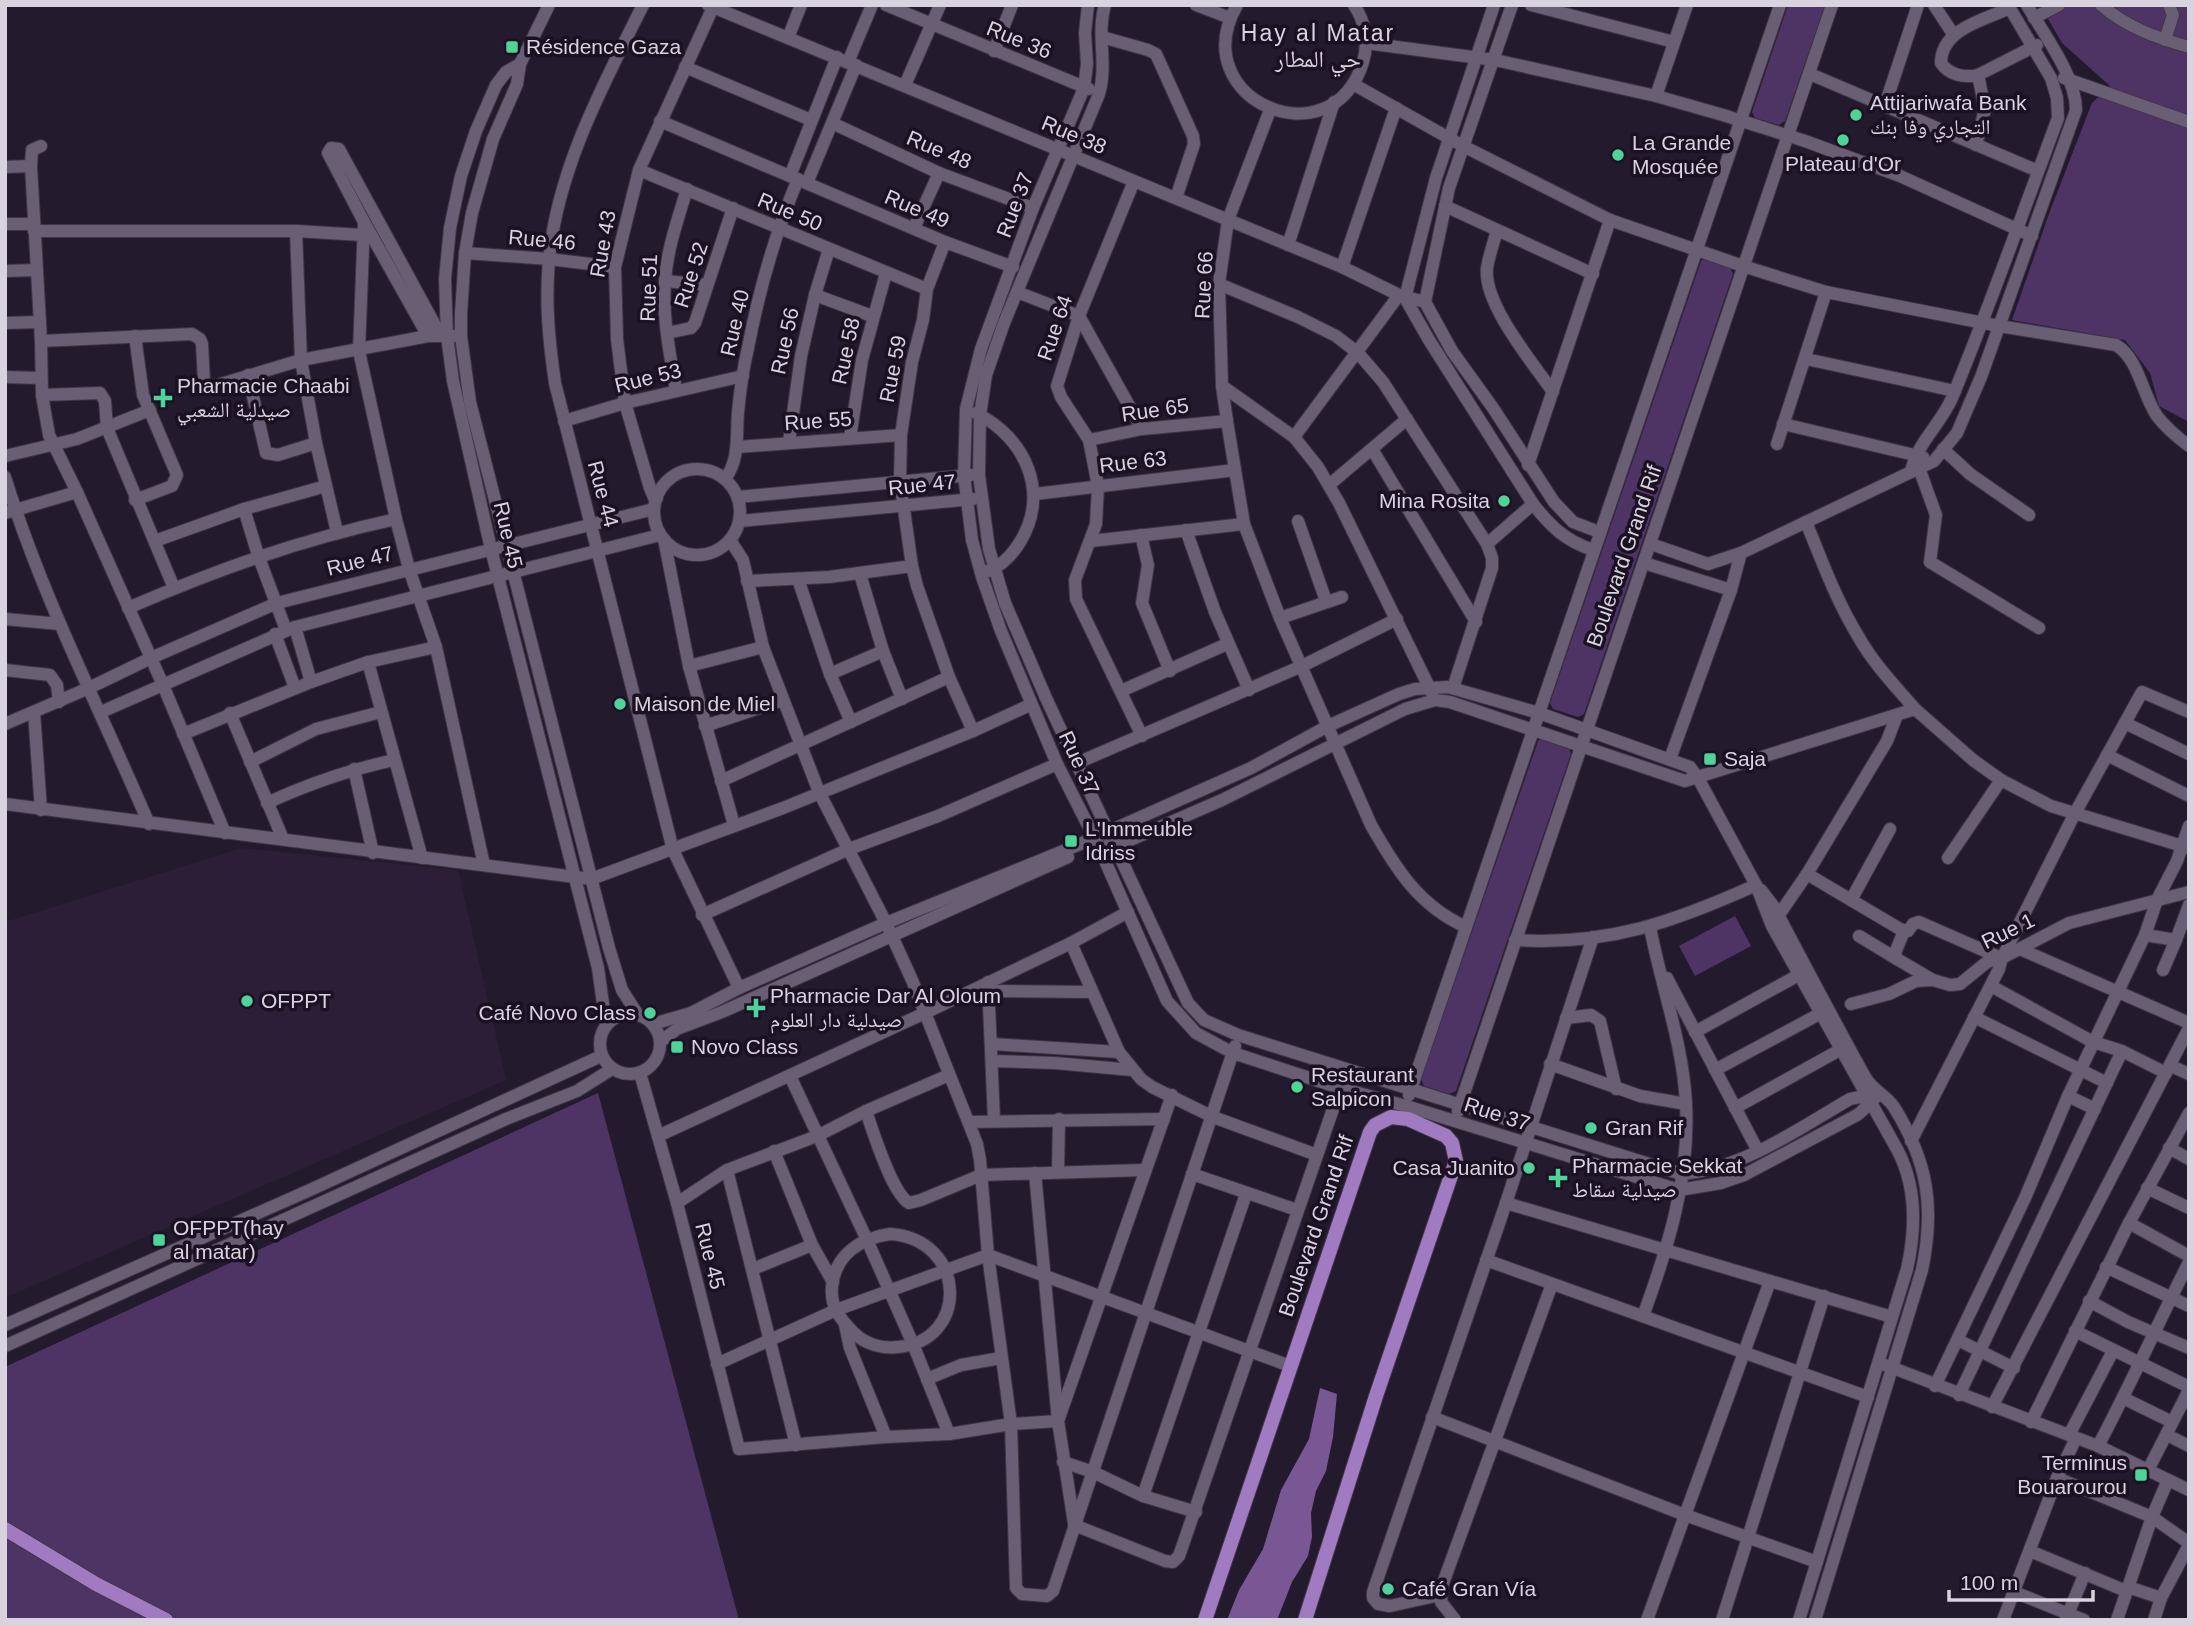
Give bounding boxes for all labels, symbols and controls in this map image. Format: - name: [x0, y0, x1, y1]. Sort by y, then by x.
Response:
- street label: Rue 36: [983, 16, 1055, 63]
- district label: Hay al Matar حي المطار: [1241, 20, 1395, 78]
- place label: Résidence Gaza: [526, 35, 682, 58]
- marker: Résidence Gaza: [504, 39, 520, 55]
- place label: Attijariwafa Bank التجاري وفا بنك: [1870, 91, 2027, 143]
- marker: Attijariwafa Bank التجاري وفا بنك: [1848, 107, 1864, 123]
- street label: Rue 38: [1039, 111, 1110, 158]
- street label: Rue 48: [904, 126, 975, 173]
- place label: La Grande Mosquée: [1632, 131, 1731, 178]
- marker: Plateau d'Or: [1835, 132, 1851, 148]
- marker: La Grande Mosquée: [1610, 147, 1626, 163]
- place label: Plateau d'Or: [1785, 152, 1901, 175]
- street label: Rue 37: [992, 169, 1037, 241]
- street label: Rue 49: [882, 185, 953, 232]
- street label: Rue 50: [755, 188, 826, 235]
- street label: Rue 43: [585, 209, 620, 279]
- street label: Rue 46: [507, 225, 577, 254]
- street label: Rue 52: [669, 239, 712, 311]
- street label: Rue 66: [1190, 251, 1217, 319]
- street label: Rue 51: [636, 254, 661, 322]
- street label: Rue 40: [716, 287, 753, 358]
- street label: Rue 64: [1033, 292, 1077, 364]
- street label: Rue 56: [766, 305, 803, 376]
- street label: Rue 58: [827, 315, 864, 386]
- street label: Rue 59: [875, 333, 910, 404]
- street label: Rue 53: [612, 358, 684, 397]
- place label: Pharmacie Chaabi صيدلية الشعبي: [177, 374, 350, 426]
- marker: Pharmacie Chaabi صيدلية الشعبي: [155, 390, 171, 406]
- street label: Rue 65: [1120, 393, 1190, 426]
- street label: Rue 55: [783, 407, 853, 434]
- street label: Rue 63: [1098, 446, 1168, 477]
- street label: Rue 44: [584, 458, 623, 530]
- street label: Boulevard Grand Rif: [1582, 462, 1665, 650]
- street label: Rue 47: [887, 470, 957, 499]
- place label: Mina Rosita: [1379, 489, 1490, 512]
- marker: Mina Rosita: [1496, 493, 1512, 509]
- street label: Rue 45: [490, 499, 527, 570]
- street label: Rue 47: [324, 541, 396, 580]
- place label: Maison de Miel: [634, 692, 775, 715]
- marker: Maison de Miel: [612, 696, 628, 712]
- street label: Rue 37: [1055, 727, 1104, 798]
- place label: Saja: [1724, 747, 1766, 770]
- marker: Saja: [1702, 751, 1718, 767]
- place label: L'Immeuble Idriss: [1085, 817, 1193, 864]
- marker: L'Immeuble Idriss: [1063, 833, 1079, 849]
- street label: Rue 1: [1978, 908, 2038, 953]
- place label: Pharmacie Dar Al Oloum صيدلية دار العلوم: [770, 984, 1001, 1034]
- place label: OFPPT: [261, 989, 331, 1012]
- marker: OFPPT: [239, 993, 255, 1009]
- marker: Pharmacie Dar Al Oloum صيدلية دار العلوم: [748, 1000, 764, 1016]
- place label: Café Novo Class: [478, 1001, 636, 1024]
- marker: Café Novo Class: [642, 1005, 658, 1021]
- place label: Novo Class: [691, 1035, 798, 1058]
- marker: Novo Class: [669, 1039, 685, 1055]
- place label: Restaurant Salpicon: [1311, 1063, 1414, 1110]
- marker: Restaurant Salpicon: [1289, 1079, 1305, 1095]
- street label: Rue 37: [1461, 1092, 1533, 1135]
- place label: Gran Rif: [1605, 1116, 1683, 1139]
- marker: Gran Rif: [1583, 1120, 1599, 1136]
- street label: Boulevard Grand Rif: [1274, 1132, 1357, 1320]
- place label: Pharmacie Sekkat صيدلية سقاط: [1572, 1154, 1743, 1201]
- place label: Casa Juanito: [1392, 1156, 1515, 1179]
- marker: Casa Juanito: [1521, 1160, 1537, 1176]
- marker: Pharmacie Sekkat صيدلية سقاط: [1550, 1170, 1566, 1186]
- place label: OFPPT(hay al matar): [173, 1216, 284, 1263]
- street label: Rue 45: [691, 1220, 730, 1292]
- marker: OFPPT(hay al matar): [151, 1232, 167, 1248]
- place label: Terminus Bouarourou: [2017, 1451, 2127, 1498]
- marker: Terminus Bouarourou: [2133, 1467, 2149, 1483]
- scale bar: [1949, 1558, 2092, 1602]
- text: 100 m: [1960, 1571, 2018, 1594]
- place label: Café Gran Vía: [1402, 1577, 1537, 1600]
- marker: Café Gran Vía: [1380, 1581, 1396, 1597]

